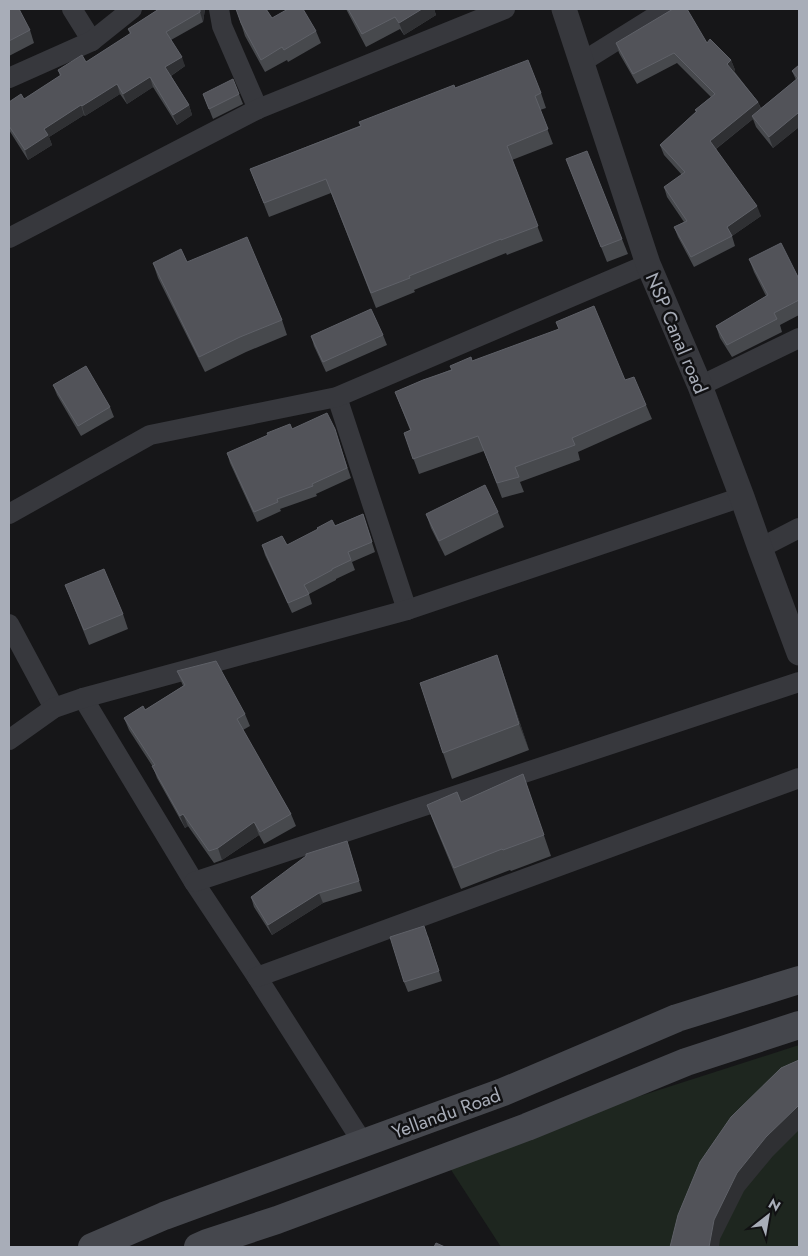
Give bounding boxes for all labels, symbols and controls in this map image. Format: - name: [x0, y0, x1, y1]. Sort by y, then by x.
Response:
- street label: NSP Canal road: [639, 268, 714, 398]
- street label: Yellandu Road: [388, 1081, 504, 1146]
- north arrow: [743, 1191, 793, 1241]
- text: N: [765, 1193, 785, 1216]

